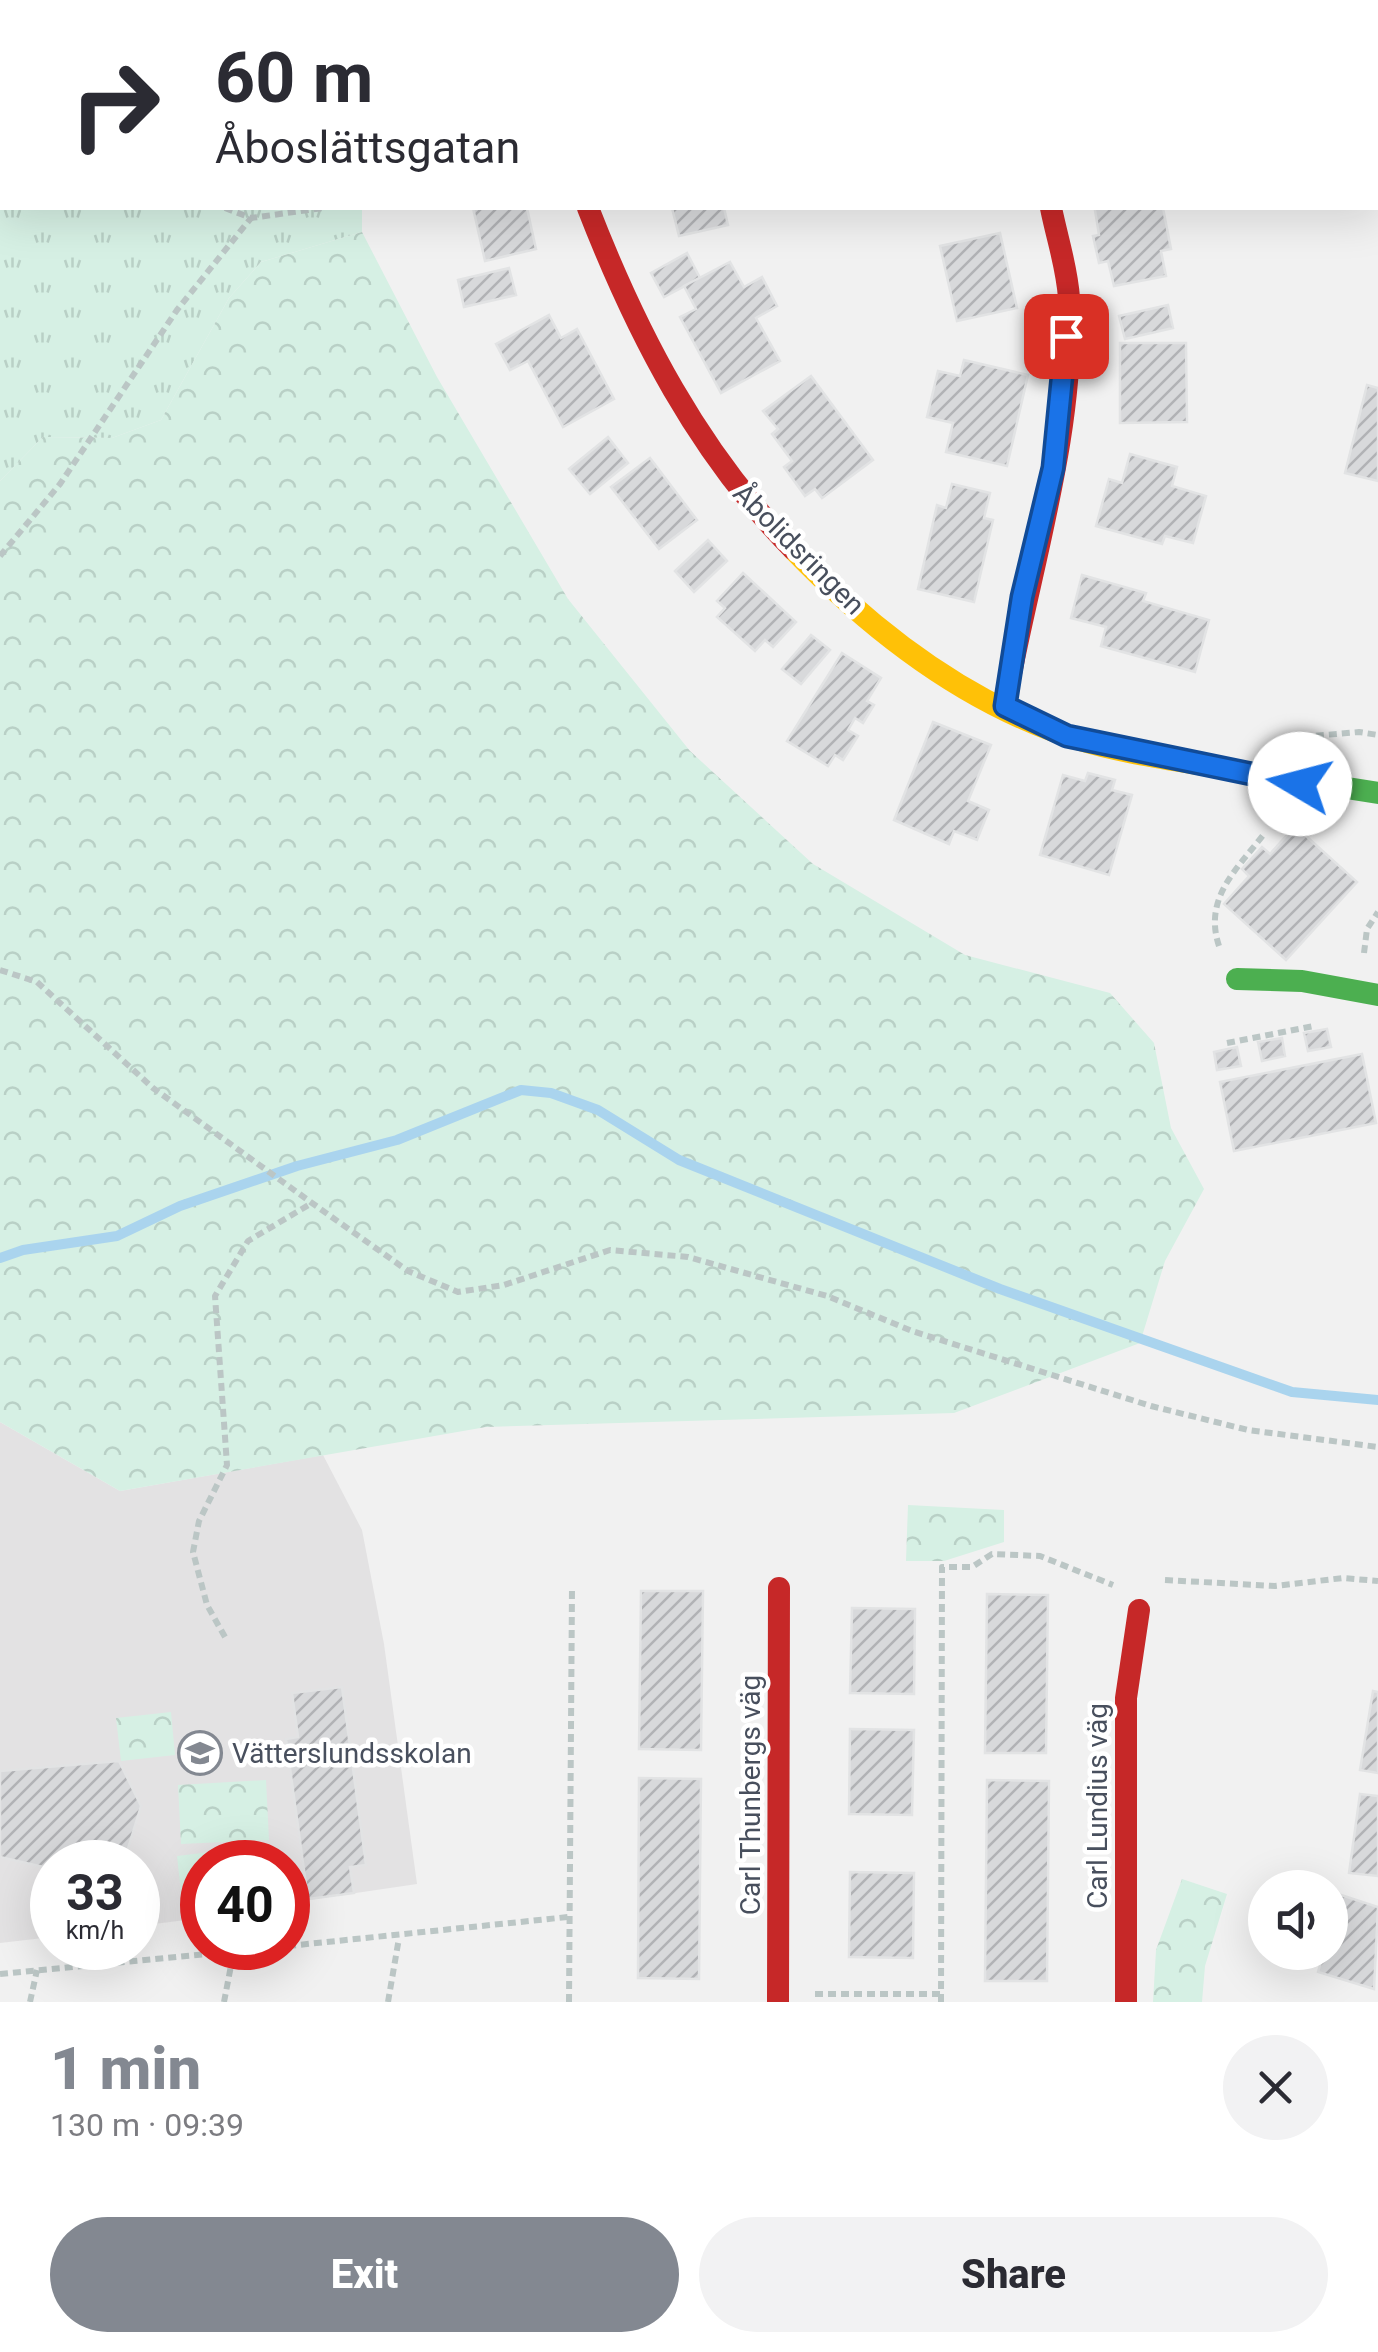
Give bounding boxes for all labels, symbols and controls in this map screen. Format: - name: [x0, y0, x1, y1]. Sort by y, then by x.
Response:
- text: 60 m: [215, 37, 373, 119]
- icon: right: [50, 40, 180, 170]
- text: Åboslättsgatan: [215, 121, 520, 174]
- pin: [1024, 294, 1109, 379]
- icon: arrive: [1039, 309, 1094, 364]
- street label: Åbolidsringen: [727, 476, 872, 621]
- position arrow: [1248, 732, 1352, 836]
- street label: Carl Thunbergs väg: [734, 1675, 767, 1915]
- street label: Carl Lundius väg: [1081, 1703, 1114, 1909]
- school or university icon: Vätterslundsskolan: [177, 1730, 223, 1776]
- place label: Vätterslundsskolan: [232, 1737, 472, 1770]
- speed limit sign: 40: [180, 1840, 310, 1970]
- text: 33: [66, 1864, 124, 1922]
- map controls: [1248, 1870, 1348, 1970]
- button: sound: [1248, 1870, 1348, 1970]
- text: km/h: [66, 1916, 124, 1945]
- text: 1 min: [50, 2033, 201, 2104]
- button: close: [1223, 2035, 1328, 2140]
- text: 130 m · 09:39: [50, 2106, 244, 2144]
- button: Exit: [50, 2217, 679, 2332]
- button: Share: [699, 2217, 1328, 2332]

